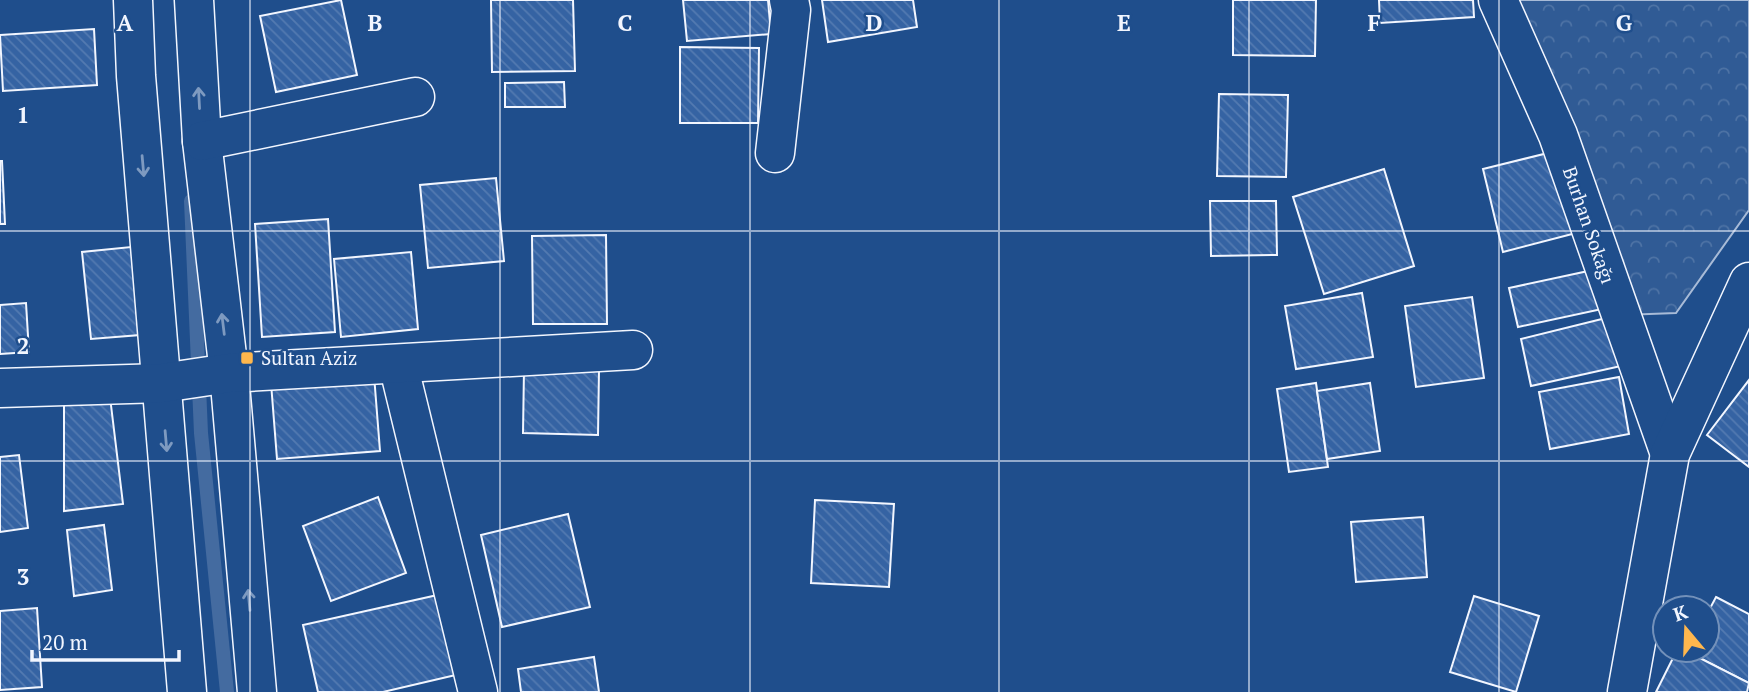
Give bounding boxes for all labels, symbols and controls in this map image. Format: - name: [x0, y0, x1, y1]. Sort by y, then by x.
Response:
- text: A: [117, 7, 134, 38]
- text: B: [368, 7, 383, 38]
- text: C: [618, 7, 633, 38]
- text: D: [866, 7, 883, 38]
- text: E: [1117, 7, 1131, 38]
- text: F: [1367, 7, 1381, 38]
- text: G: [1616, 7, 1633, 38]
- one-way arrow: [193, 87, 206, 110]
- text: 1: [17, 99, 30, 130]
- one-way arrow: [137, 154, 150, 177]
- street label: Burhan Sokağı: [1558, 163, 1621, 287]
- one-way arrow: [217, 313, 230, 336]
- text: 2: [17, 330, 30, 361]
- place label: Sultan Aziz: [261, 345, 357, 370]
- marker: Sultan Aziz: [239, 350, 255, 366]
- one-way arrow: [160, 430, 173, 452]
- text: 3: [17, 561, 30, 592]
- one-way arrow: [242, 589, 255, 611]
- north arrow: [1651, 594, 1721, 664]
- text: K: [1670, 598, 1691, 626]
- scale bar: [32, 618, 178, 662]
- text: 20 m: [42, 628, 88, 656]

